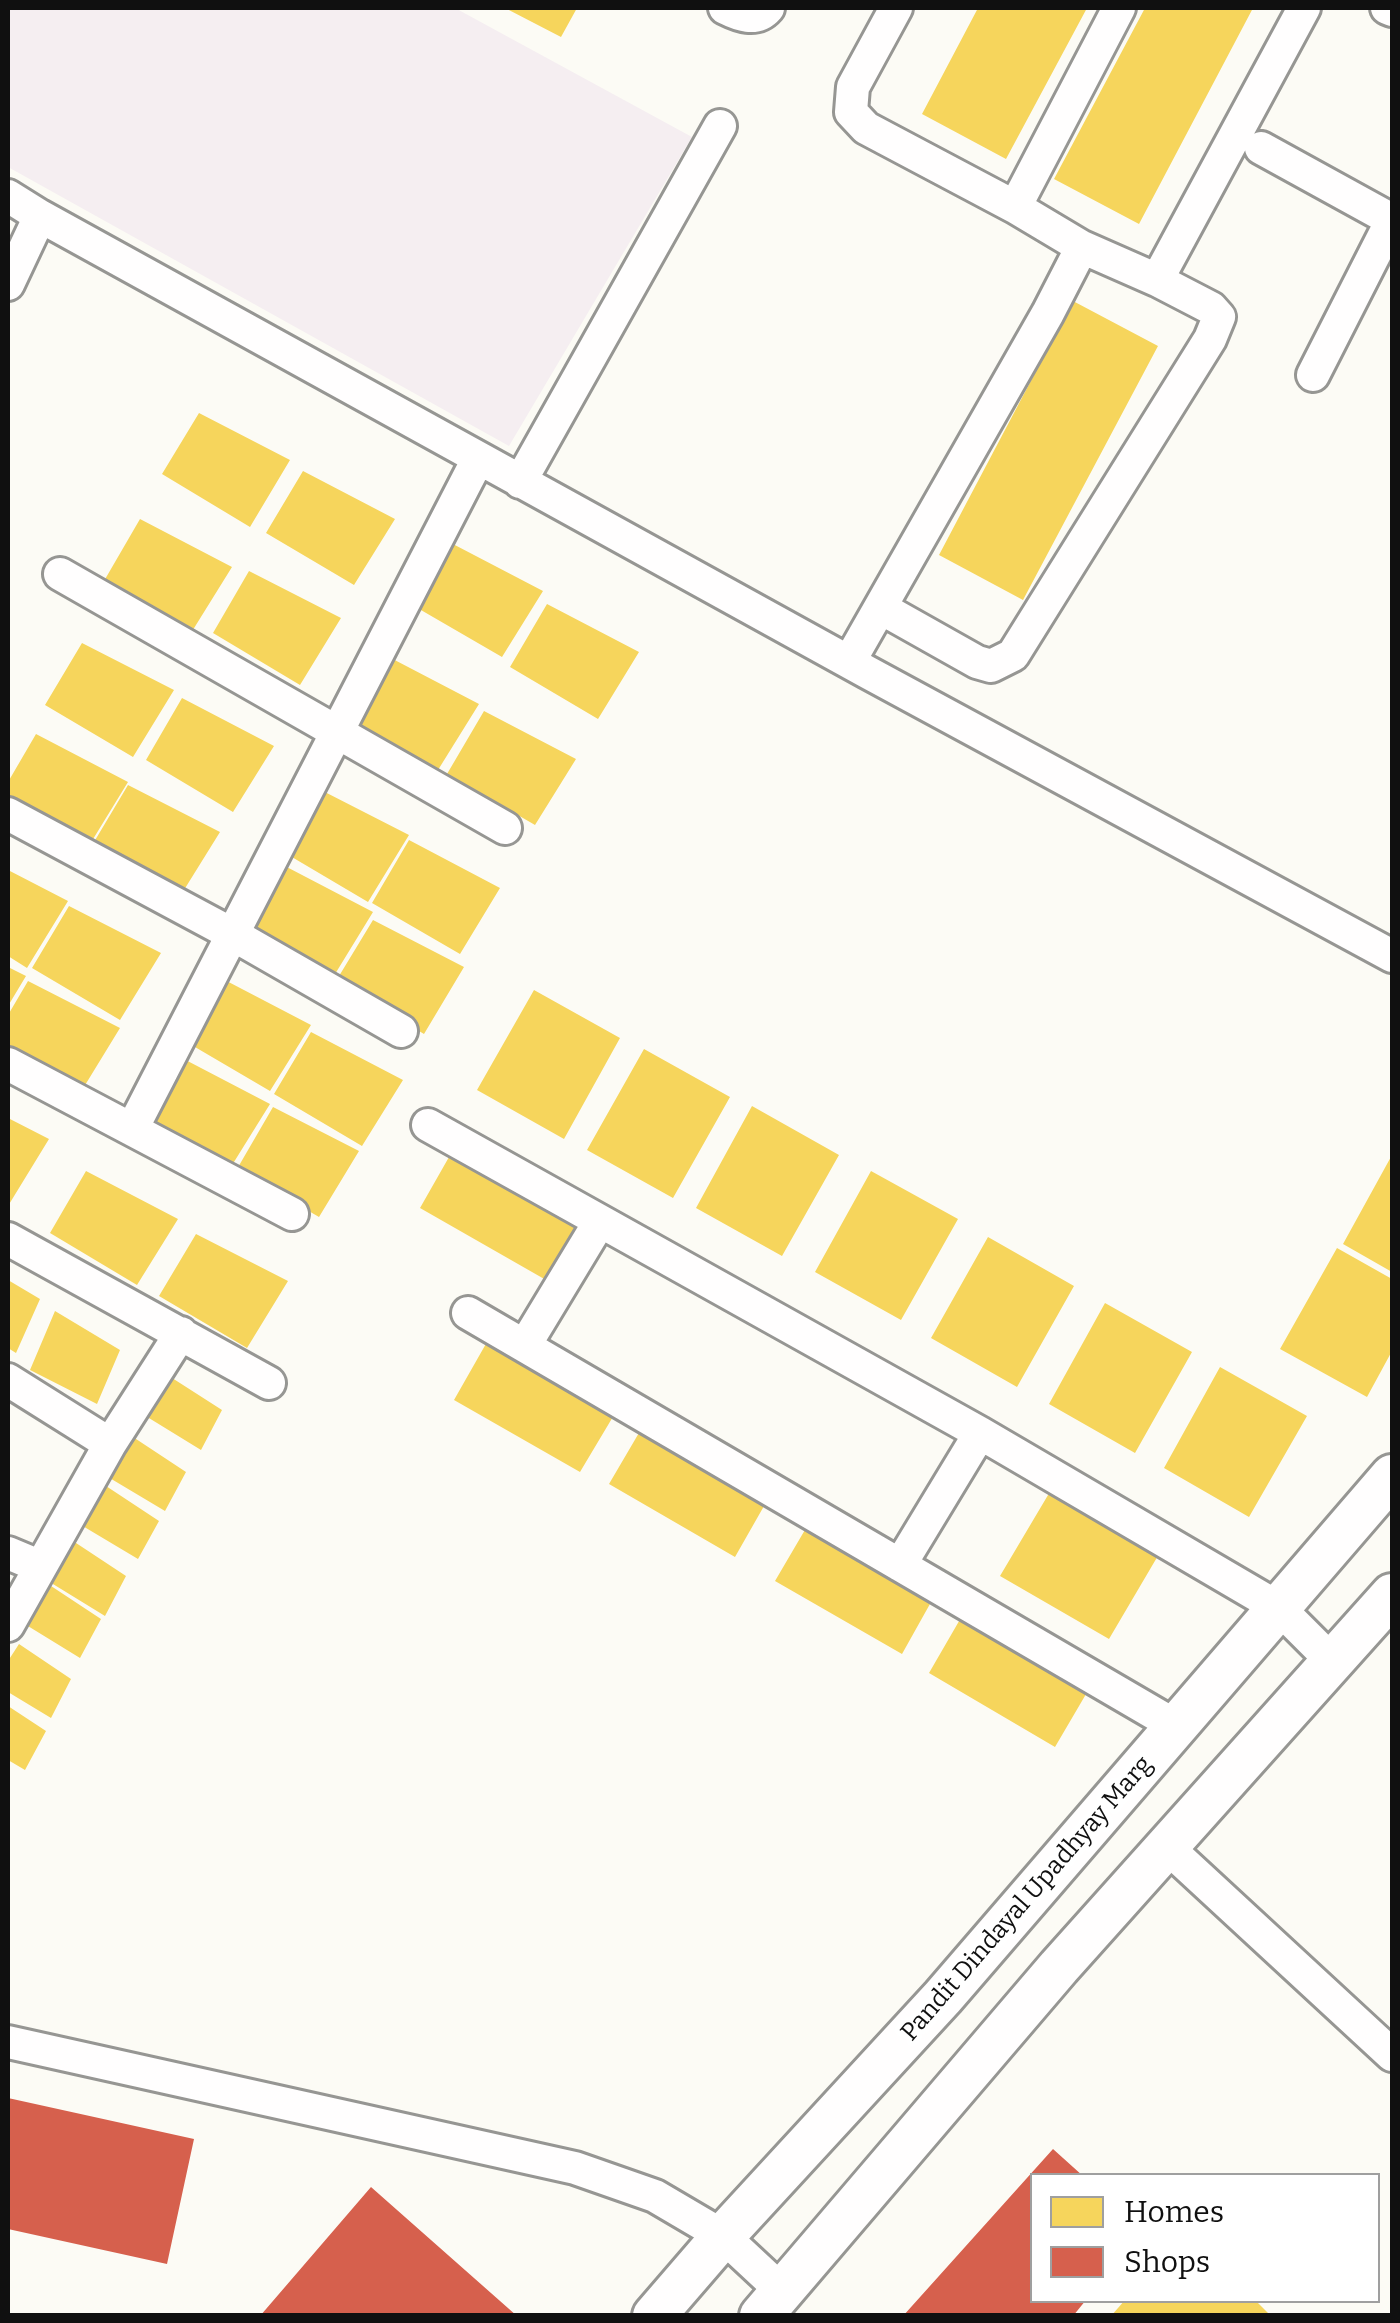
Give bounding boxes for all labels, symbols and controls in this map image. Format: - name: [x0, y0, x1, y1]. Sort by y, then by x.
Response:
- street label: Pandit Dindayal Upadhyay Marg: [895, 1750, 1159, 2048]
- legend: [1030, 2173, 1380, 2303]
- text: Homes: [1124, 2194, 1224, 2230]
- text: Shops: [1124, 2244, 1210, 2280]

